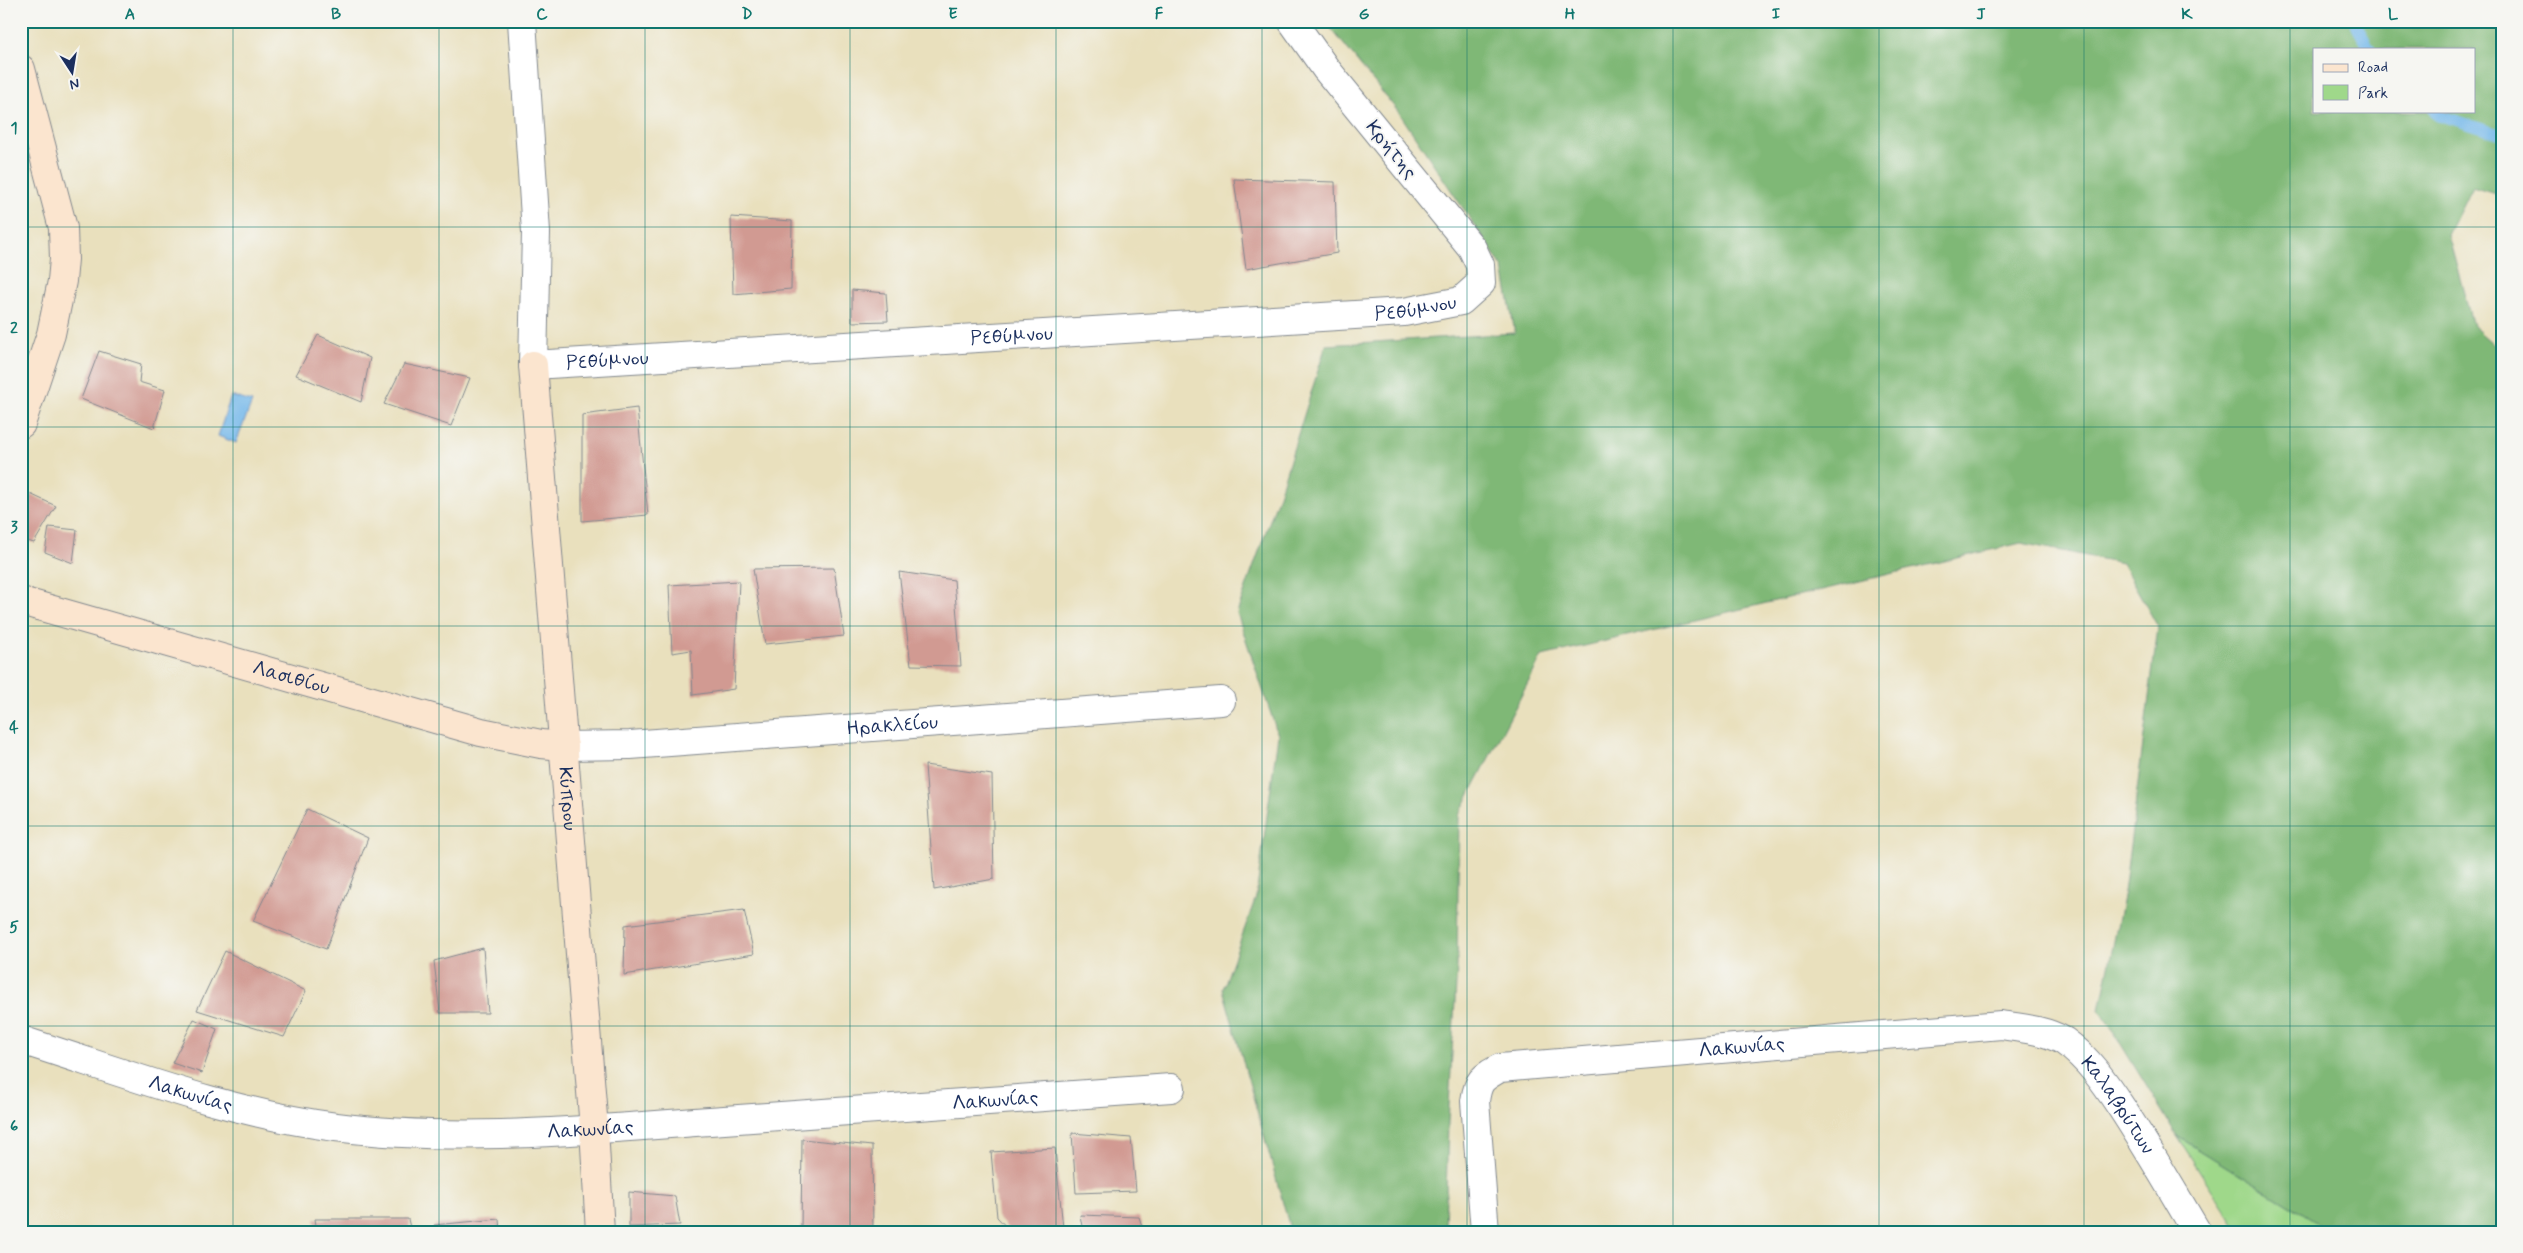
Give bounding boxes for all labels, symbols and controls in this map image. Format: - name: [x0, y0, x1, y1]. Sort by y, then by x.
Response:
- text: A: [125, 4, 135, 25]
- text: B: [331, 4, 341, 25]
- text: C: [536, 4, 548, 25]
- text: D: [741, 4, 753, 25]
- text: E: [948, 4, 958, 25]
- text: F: [1155, 4, 1164, 25]
- text: G: [1359, 4, 1370, 25]
- text: H: [1565, 4, 1576, 25]
- text: I: [1772, 4, 1781, 25]
- text: J: [1976, 4, 1986, 25]
- text: K: [2181, 4, 2193, 25]
- text: L: [2388, 4, 2399, 25]
- north arrow: [48, 48, 98, 98]
- legend: [2313, 48, 2476, 112]
- text: Road: [2358, 58, 2388, 78]
- text: N: [68, 74, 81, 94]
- text: Park: [2358, 84, 2388, 104]
- street label: Κρήτης: [1359, 115, 1423, 185]
- text: 1: [10, 118, 18, 139]
- street label: Ρεθύμνου: [1374, 289, 1459, 327]
- text: 2: [10, 318, 18, 339]
- street label: Ρεθύμνου: [970, 320, 1054, 352]
- street label: Ρεθύμνου: [565, 344, 649, 376]
- text: 3: [10, 517, 18, 538]
- street label: Λασιθίου: [250, 654, 333, 702]
- street label: Ηρακλείου: [845, 709, 939, 742]
- text: 4: [9, 717, 19, 738]
- street label: Κύπρου: [552, 766, 584, 832]
- text: 5: [9, 917, 19, 938]
- street label: Λακωνίας: [1697, 1030, 1786, 1064]
- street label: Καλαβρύτων: [2075, 1050, 2161, 1159]
- street label: Λακωνίας: [145, 1069, 236, 1119]
- street label: Λακωνίας: [951, 1084, 1040, 1117]
- street label: Λακωνίας: [546, 1113, 635, 1146]
- text: 6: [10, 1116, 18, 1137]

